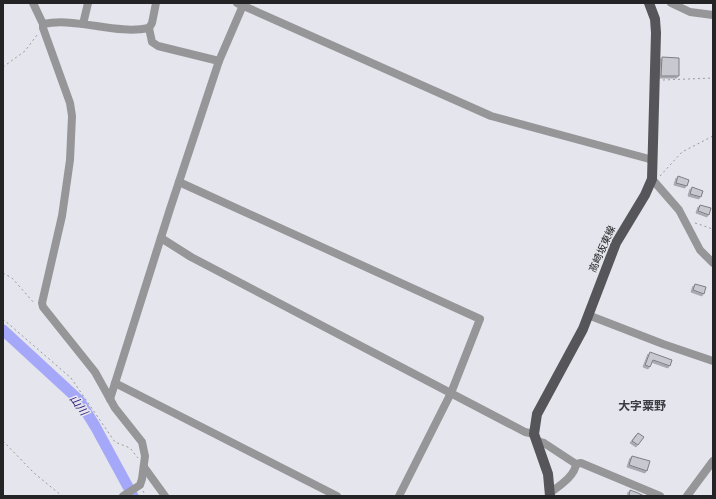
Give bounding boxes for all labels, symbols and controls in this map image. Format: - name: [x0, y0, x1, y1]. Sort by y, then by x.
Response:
- street label: 高崎坂東線: [586, 224, 618, 274]
- water label: 山川: [67, 392, 92, 419]
- district label: 大字粟野: [618, 398, 666, 413]

